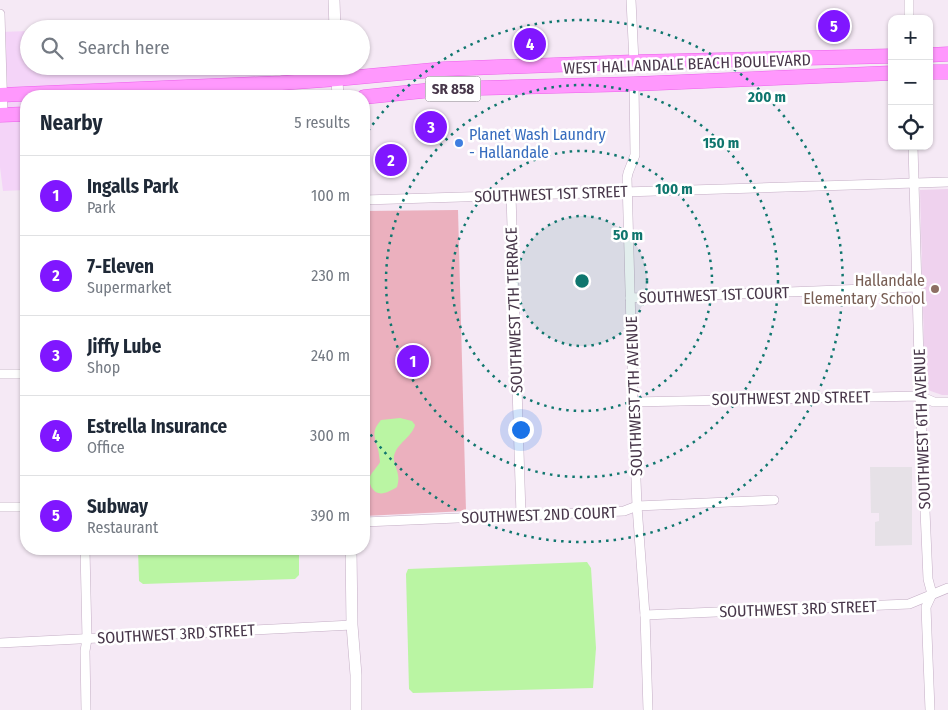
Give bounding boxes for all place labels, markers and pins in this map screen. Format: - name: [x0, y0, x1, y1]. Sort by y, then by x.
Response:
- pin: 5: [818, 7, 850, 45]
- pin: 4: [514, 25, 546, 63]
- pin: 3: [415, 108, 447, 146]
- place label: Planet Wash Laundry - Hallandale: [469, 125, 607, 162]
- marker: Planet Wash Laundry - Hallandale: [453, 137, 465, 149]
- pin: 2: [375, 141, 407, 179]
- place label: Hallandale Elementary School: [803, 271, 925, 308]
- centre of rings: [573, 272, 591, 290]
- marker: Hallandale Elementary School: [929, 283, 941, 295]
- pin: 1: [397, 342, 429, 380]

